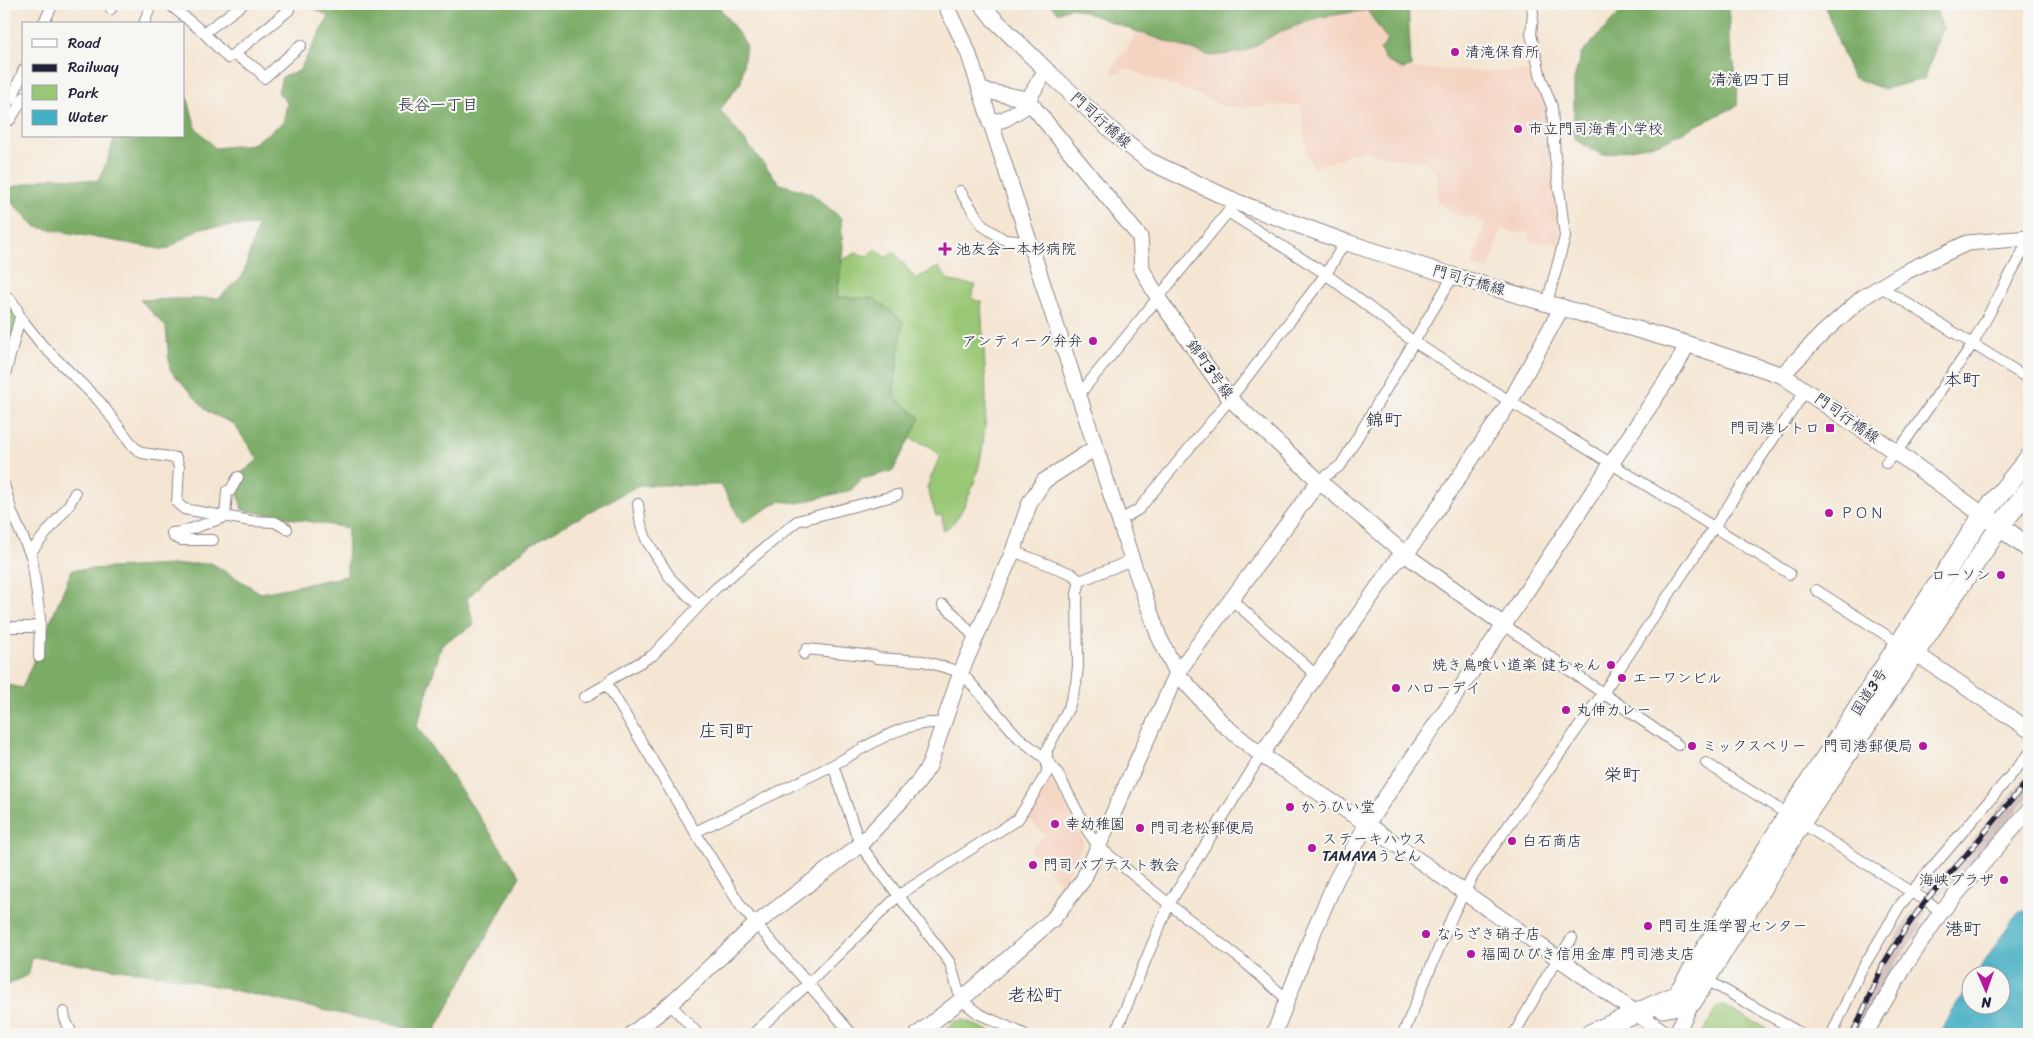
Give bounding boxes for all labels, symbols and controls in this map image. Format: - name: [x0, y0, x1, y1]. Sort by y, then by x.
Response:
- legend: [22, 22, 185, 138]
- text: Road: [68, 30, 101, 56]
- place label: 清滝保育所: [1465, 39, 1540, 65]
- marker: 清滝保育所: [1449, 46, 1461, 58]
- text: Railway: [68, 54, 119, 80]
- district label: 清滝四丁目: [1711, 65, 1791, 94]
- text: Park: [68, 80, 99, 106]
- street label: 門司行橋線: [1064, 85, 1138, 155]
- district label: 長谷一丁目: [398, 90, 478, 119]
- text: Water: [68, 104, 108, 130]
- place label: 市立門司海青小学校: [1528, 116, 1663, 142]
- marker: 市立門司海青小学校: [1512, 123, 1524, 135]
- place label: 池友会一本杉病院: [956, 236, 1076, 262]
- marker: 池友会一本杉病院: [938, 242, 952, 256]
- street label: 門司行橋線: [1429, 257, 1509, 303]
- place label: アンティーク弁弁: [962, 328, 1083, 354]
- street label: 錦町3号線: [1179, 334, 1241, 404]
- marker: アンティーク弁弁: [1087, 335, 1099, 347]
- district label: 本町: [1944, 364, 1980, 396]
- street label: 門司行橋線: [1809, 386, 1885, 450]
- district label: 錦町: [1366, 404, 1402, 436]
- place label: 門司港レトロ: [1730, 415, 1820, 441]
- marker: 門司港レトロ: [1824, 422, 1836, 434]
- place label: ＰＯＮ: [1839, 500, 1884, 526]
- marker: ＰＯＮ: [1823, 507, 1835, 519]
- place label: ローソン: [1931, 562, 1991, 588]
- marker: ローソン: [1995, 569, 2007, 581]
- place label: 焼き鳥喰い道楽 健ちゃん: [1432, 652, 1601, 678]
- marker: 焼き鳥喰い道楽 健ちゃん: [1605, 659, 1617, 671]
- street label: 国道3号: [1844, 663, 1894, 721]
- place label: エーワンビル: [1632, 665, 1722, 691]
- marker: エーワンビル: [1616, 672, 1628, 684]
- place label: ハローデイ: [1406, 675, 1480, 701]
- marker: ハローデイ: [1390, 682, 1402, 694]
- place label: 丸伸カレー: [1576, 697, 1652, 723]
- marker: 丸伸カレー: [1560, 704, 1572, 716]
- district label: 庄司町: [699, 715, 753, 747]
- place label: ミックスベリー: [1702, 733, 1807, 759]
- place label: 門司港郵便局: [1823, 733, 1913, 759]
- marker: ミックスベリー: [1686, 740, 1698, 752]
- marker: 門司港郵便局: [1917, 740, 1929, 752]
- district label: 栄町: [1604, 759, 1640, 791]
- place label: かうひい堂: [1300, 794, 1375, 820]
- marker: かうひい堂: [1284, 801, 1296, 813]
- place label: 幸幼稚園: [1065, 811, 1125, 837]
- place label: 門司老松郵便局: [1150, 815, 1255, 841]
- marker: 幸幼稚園: [1049, 818, 1061, 830]
- marker: 門司老松郵便局: [1134, 822, 1146, 834]
- place label: ステーキハウス TAMAYAうどん: [1322, 826, 1427, 869]
- place label: 白石商店: [1522, 828, 1582, 854]
- marker: 白石商店: [1506, 835, 1518, 847]
- marker: ステーキハウス TAMAYAうどん: [1306, 842, 1318, 854]
- place label: 門司バプテスト教会: [1043, 852, 1179, 878]
- marker: 門司バプテスト教会: [1027, 859, 1039, 871]
- place label: 海峡プラザ: [1919, 867, 1994, 893]
- marker: 海峡プラザ: [1998, 874, 2010, 886]
- place label: 門司生涯学習センター: [1658, 913, 1807, 939]
- district label: 港町: [1945, 913, 1981, 945]
- marker: 門司生涯学習センター: [1642, 920, 1654, 932]
- place label: ならざき硝子店: [1436, 921, 1540, 947]
- marker: ならざき硝子店: [1420, 928, 1432, 940]
- place label: 福岡ひびき信用金庫 門司港支店: [1481, 941, 1695, 967]
- marker: 福岡ひびき信用金庫 門司港支店: [1465, 948, 1477, 960]
- north arrow: [1960, 966, 2010, 1016]
- district label: 老松町: [1008, 979, 1062, 1011]
- text: N: [1981, 990, 1993, 1015]

